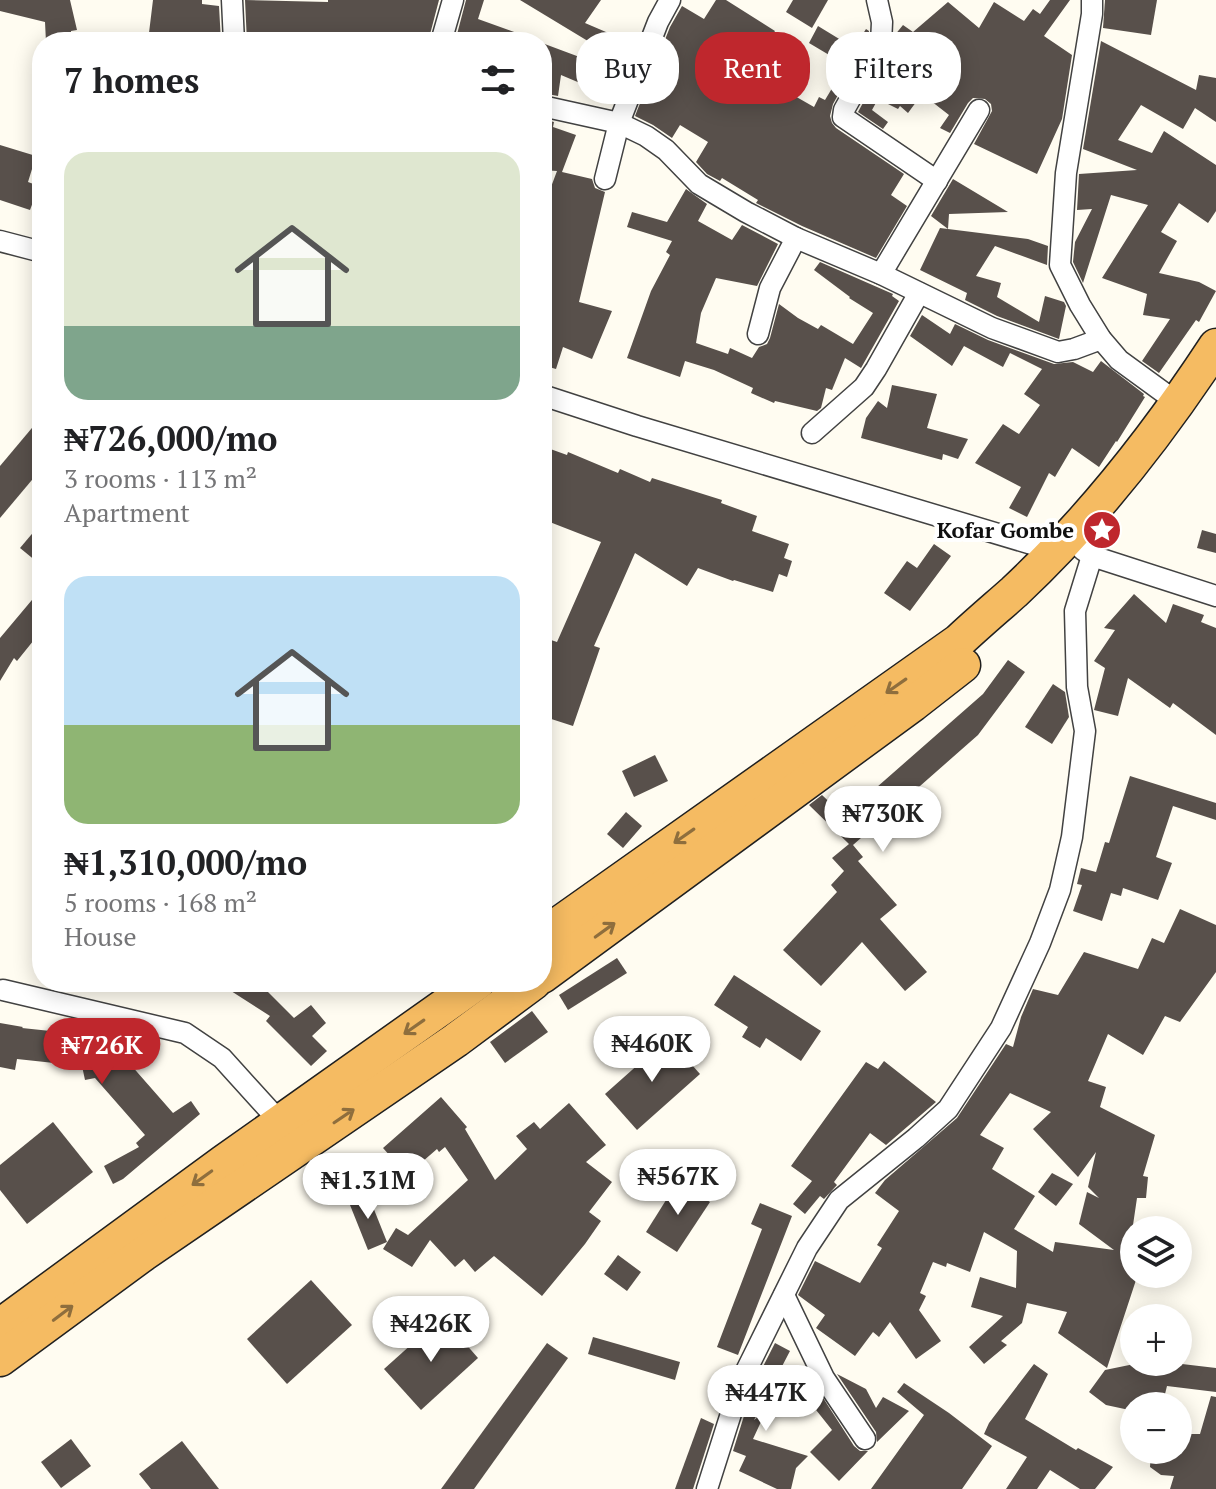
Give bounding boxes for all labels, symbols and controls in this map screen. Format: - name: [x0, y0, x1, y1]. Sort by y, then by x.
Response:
- chip: Buy: [576, 32, 679, 104]
- chip: Rent: [695, 32, 810, 104]
- chip: Filters: [826, 32, 961, 104]
- text: 7 homes: [64, 58, 199, 103]
- icon: filters: [476, 58, 520, 102]
- icon: home: [220, 204, 364, 348]
- text: ₦726,000/mo: [64, 416, 278, 461]
- text: 3 rooms · 113 m²: [64, 461, 257, 495]
- text: Apartment: [64, 495, 190, 529]
- place icon: Kofar Gombe: [1081, 509, 1123, 551]
- place label: Kofar Gombe: [937, 515, 1074, 544]
- icon: home: [220, 628, 364, 772]
- one-way arrow: [885, 677, 907, 694]
- pin: ₦730K: [827, 786, 939, 854]
- text: ₦730K: [842, 795, 924, 829]
- one-way arrow: [673, 828, 695, 844]
- text: ₦1,310,000/mo: [64, 840, 307, 885]
- text: 5 rooms · 168 m²: [64, 885, 257, 919]
- text: House: [64, 919, 137, 953]
- one-way arrow: [594, 922, 615, 939]
- pin: ₦460K: [596, 1016, 708, 1084]
- pin: ₦726K: [46, 1018, 158, 1086]
- one-way arrow: [404, 1019, 426, 1035]
- text: ₦460K: [611, 1025, 693, 1059]
- text: ₦726K: [61, 1027, 143, 1061]
- one-way arrow: [333, 1108, 355, 1124]
- pin: ₦567K: [622, 1149, 734, 1217]
- pin: ₦1.31M: [303, 1153, 433, 1221]
- text: ₦567K: [637, 1158, 719, 1192]
- text: ₦1.31M: [321, 1162, 415, 1196]
- one-way arrow: [192, 1170, 214, 1186]
- map controls: [1120, 1216, 1192, 1464]
- button: layers: [1120, 1216, 1192, 1288]
- pin: ₦426K: [375, 1296, 487, 1364]
- button: +: [1120, 1304, 1192, 1376]
- one-way arrow: [51, 1305, 73, 1321]
- text: ₦426K: [390, 1305, 472, 1339]
- pin: ₦447K: [710, 1365, 822, 1433]
- text: ₦447K: [725, 1374, 807, 1408]
- button: −: [1120, 1392, 1192, 1464]

